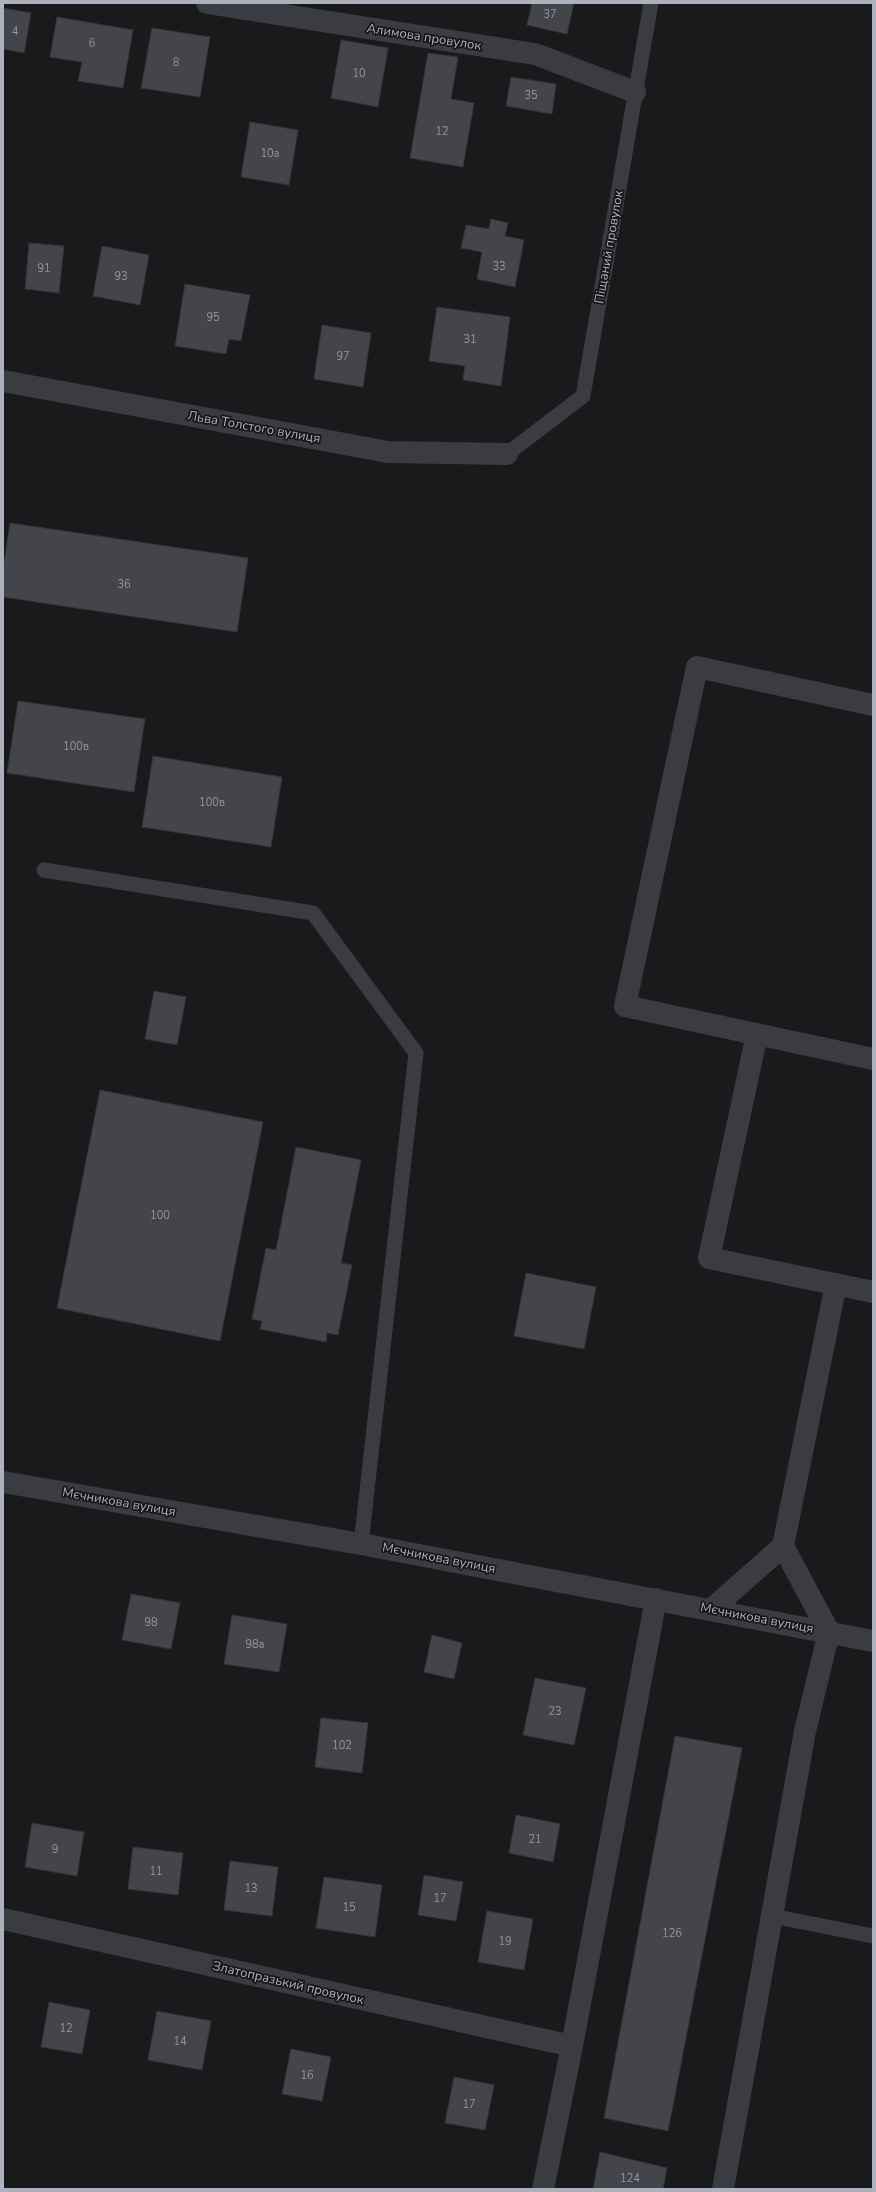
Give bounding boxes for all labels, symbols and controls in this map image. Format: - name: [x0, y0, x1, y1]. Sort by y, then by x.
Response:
- house number: 37: [543, 7, 557, 22]
- street label: Алимова провулок: [365, 19, 483, 55]
- house number: 4: [12, 24, 19, 39]
- house number: 6: [89, 36, 96, 51]
- house number: 8: [173, 55, 180, 70]
- house number: 10: [352, 66, 366, 81]
- house number: 35: [524, 88, 538, 103]
- house number: 12: [435, 124, 449, 139]
- house number: 10а: [260, 146, 280, 161]
- street label: Піщаний провулок: [590, 189, 628, 305]
- house number: 33: [492, 259, 506, 274]
- house number: 91: [37, 261, 51, 276]
- house number: 93: [114, 269, 128, 284]
- house number: 95: [206, 310, 220, 325]
- house number: 31: [463, 332, 477, 347]
- house number: 97: [336, 349, 350, 364]
- street label: Льва Толстого вулиця: [186, 406, 322, 448]
- house number: 36: [117, 577, 131, 592]
- house number: 100в: [63, 739, 89, 754]
- house number: 100в: [199, 795, 225, 810]
- house number: 100: [150, 1208, 170, 1223]
- street label: Мєчникова вулиця: [61, 1483, 177, 1521]
- street label: Мєчникова вулиця: [381, 1538, 497, 1578]
- street label: Мєчникова вулиця: [699, 1598, 815, 1638]
- house number: 98: [144, 1615, 158, 1630]
- house number: 98а: [245, 1637, 265, 1652]
- house number: 23: [548, 1704, 562, 1719]
- house number: 102: [332, 1738, 352, 1753]
- house number: 21: [528, 1832, 542, 1847]
- house number: 9: [52, 1842, 58, 1857]
- house number: 11: [149, 1864, 163, 1879]
- house number: 13: [244, 1881, 258, 1896]
- house number: 17: [433, 1891, 447, 1906]
- house number: 15: [342, 1900, 356, 1915]
- house number: 126: [662, 1926, 682, 1941]
- house number: 19: [498, 1934, 512, 1949]
- street label: Златопразький провулок: [211, 1957, 366, 2009]
- house number: 12: [59, 2021, 73, 2036]
- house number: 14: [173, 2034, 187, 2049]
- house number: 16: [300, 2068, 314, 2083]
- house number: 17: [462, 2097, 476, 2112]
- house number: 124: [620, 2171, 640, 2186]

